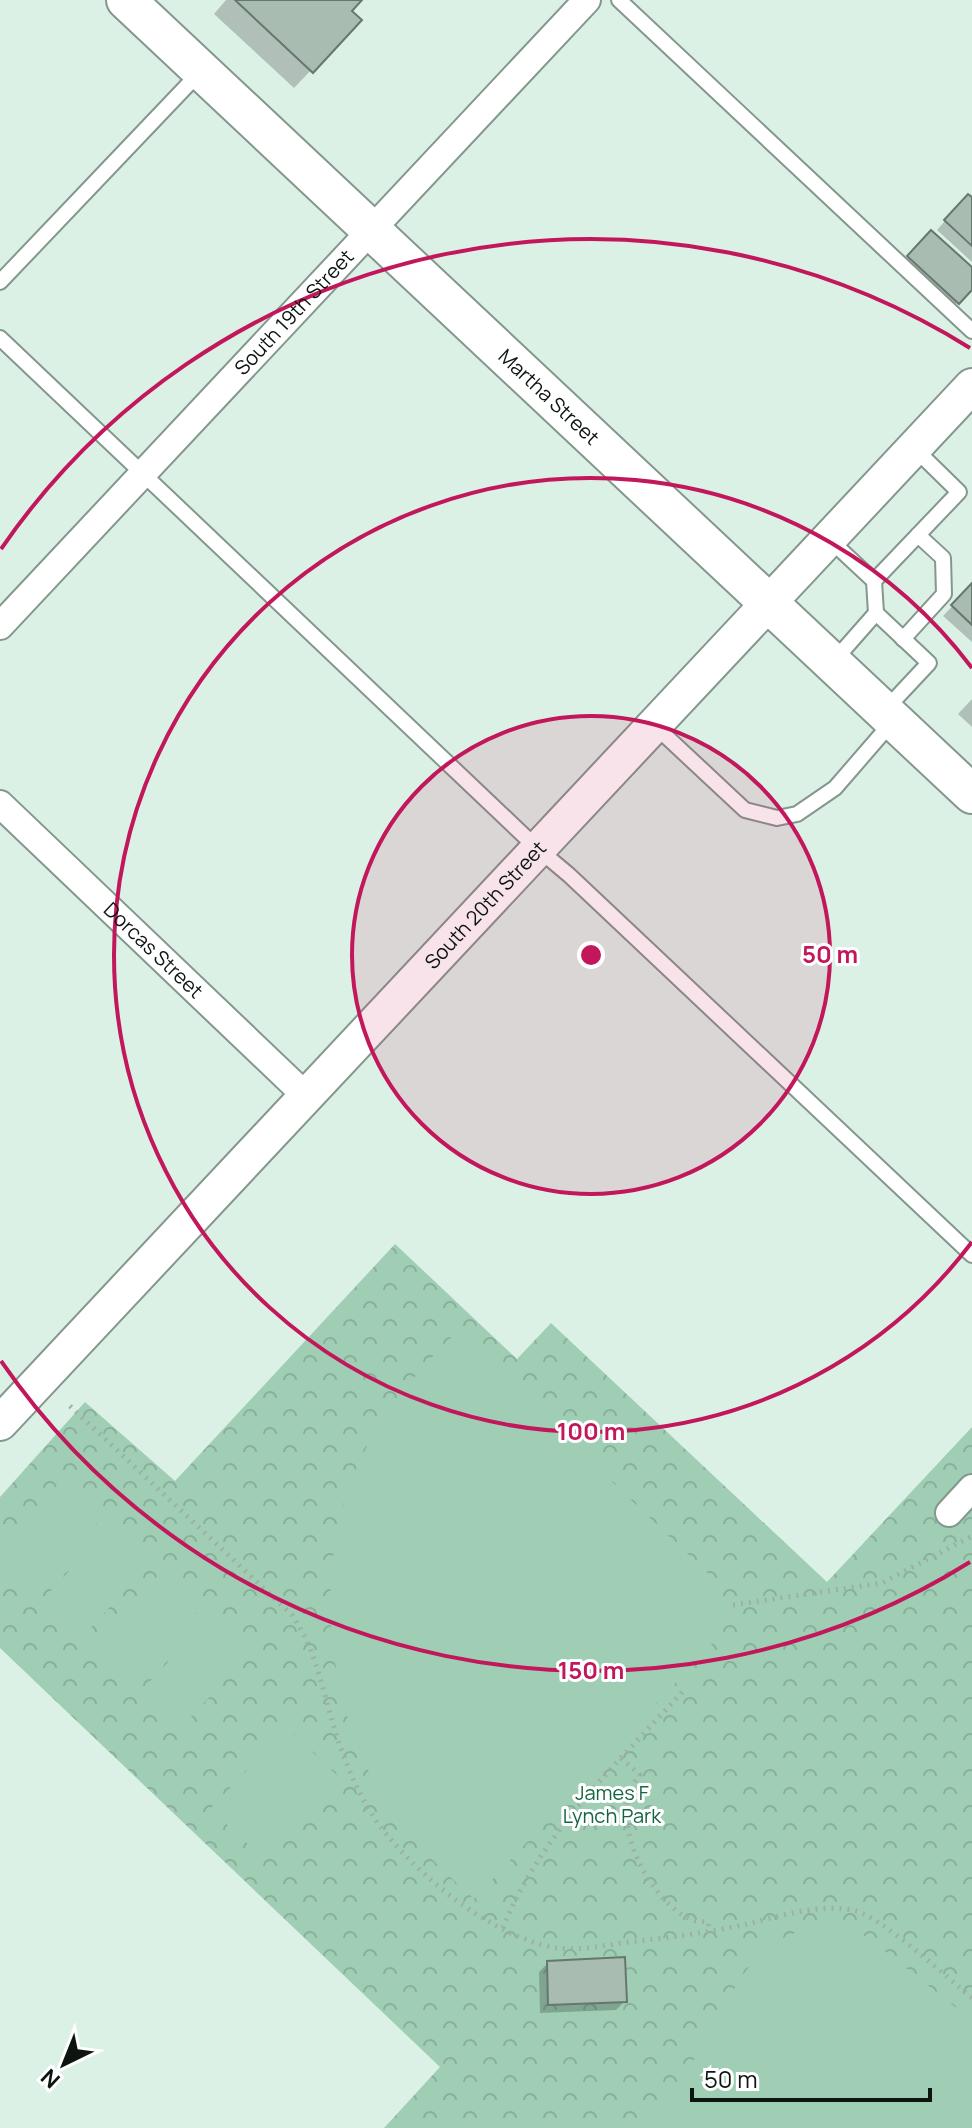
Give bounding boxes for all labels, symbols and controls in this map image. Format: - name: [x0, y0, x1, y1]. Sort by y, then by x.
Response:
- street label: South 19th Street: [228, 243, 359, 381]
- street label: Martha Street: [493, 343, 606, 451]
- street label: South 20th Street: [418, 835, 552, 975]
- street label: Dorcas Street: [98, 896, 209, 1004]
- text: 50 m: [802, 937, 858, 970]
- centre of rings: [577, 941, 605, 969]
- text: 100 m: [557, 1414, 625, 1447]
- text: 150 m: [558, 1653, 624, 1686]
- park label: James F Lynch Park: [563, 1779, 662, 1829]
- north arrow: [24, 2024, 104, 2104]
- scale bar: [692, 2052, 930, 2102]
- text: N: [34, 2062, 66, 2095]
- text: 50 m: [704, 2062, 758, 2095]

